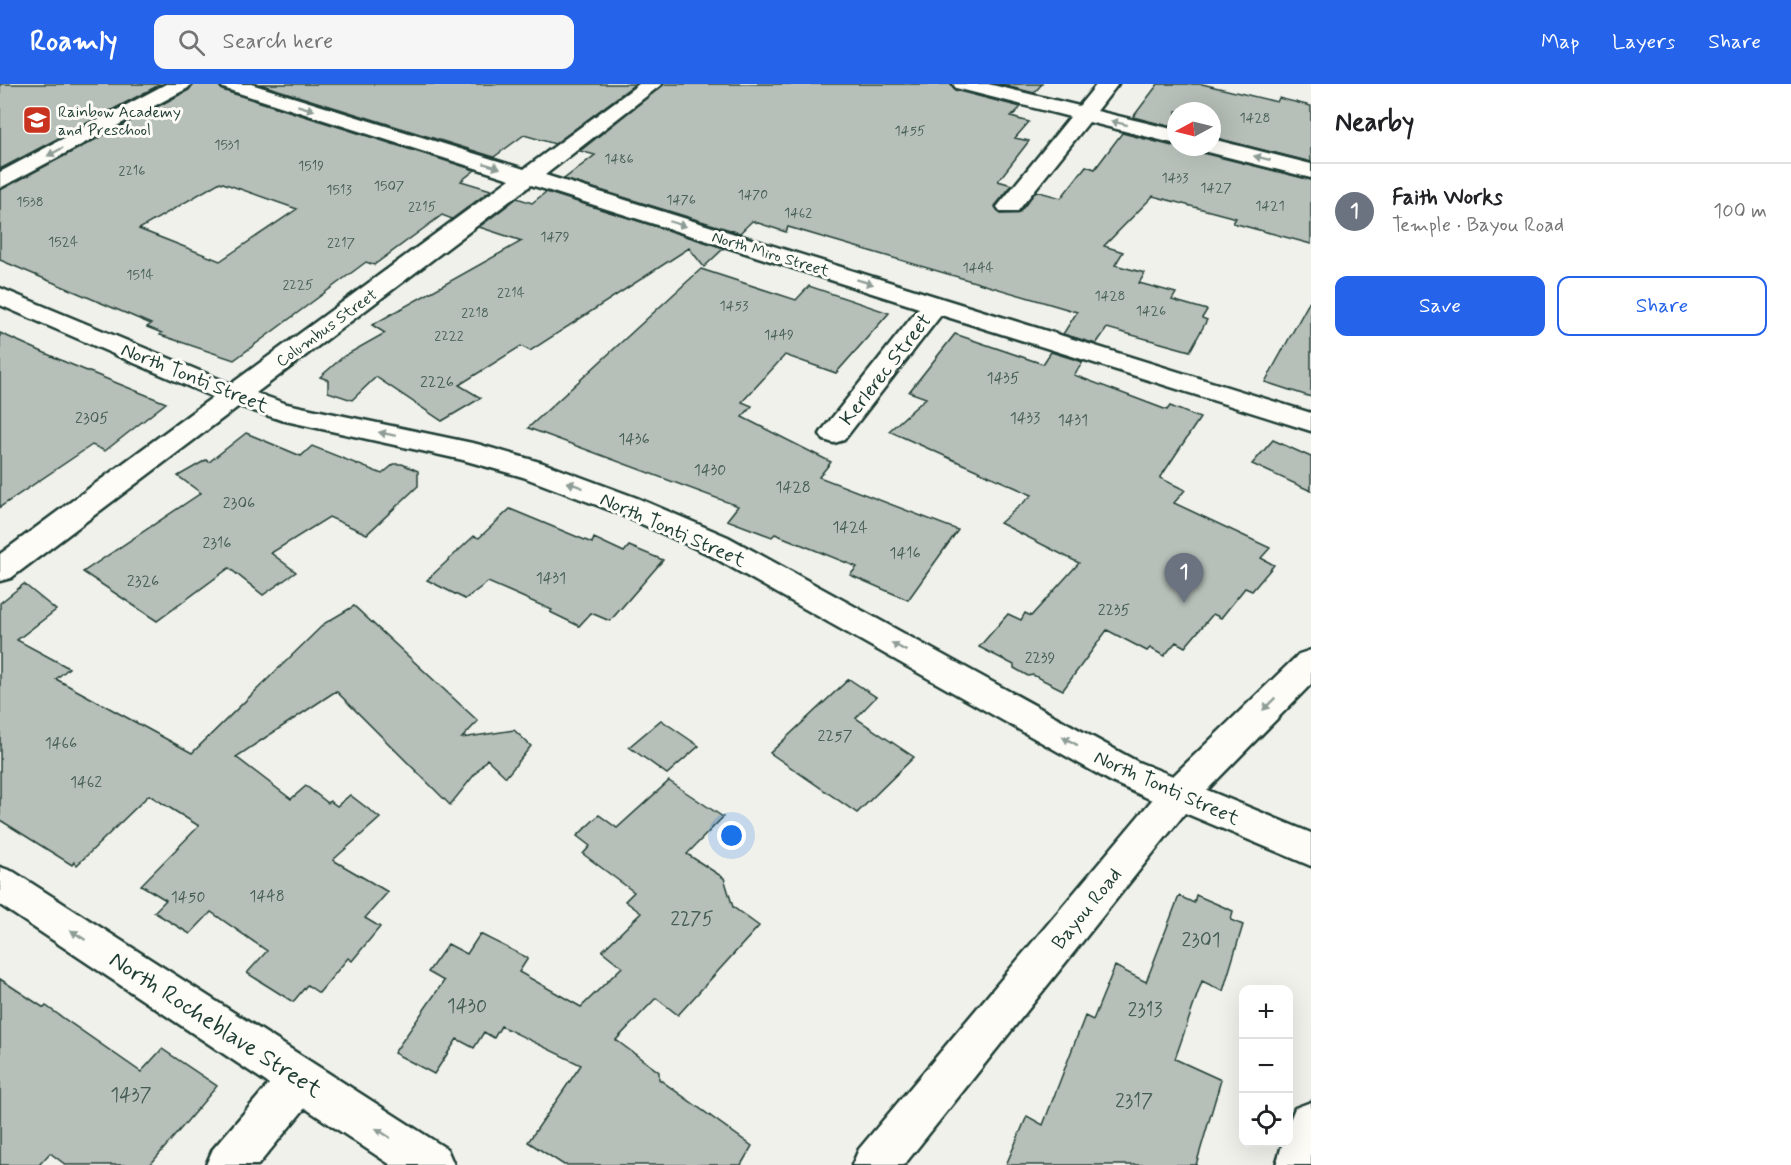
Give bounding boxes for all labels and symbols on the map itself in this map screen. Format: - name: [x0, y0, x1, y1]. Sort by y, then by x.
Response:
- place label: Rainbow Academy and Preschool: [58, 102, 181, 141]
- north arrow: [1167, 102, 1221, 156]
- school or university icon: Rainbow Academy and Preschool: [21, 104, 53, 136]
- one-way arrow: [297, 104, 315, 113]
- house number: 1428: [1240, 109, 1271, 127]
- one-way arrow: [1110, 117, 1128, 127]
- house number: 1455: [895, 122, 925, 140]
- house number: 1531: [214, 136, 240, 154]
- one-way arrow: [47, 147, 64, 157]
- house number: 1486: [604, 150, 634, 168]
- one-way arrow: [1252, 153, 1271, 163]
- house number: 1519: [298, 157, 324, 175]
- house number: 2216: [119, 162, 145, 180]
- one-way arrow: [483, 162, 501, 171]
- house number: 1433: [1162, 169, 1188, 187]
- house number: 1507: [374, 177, 405, 195]
- house number: 1427: [1200, 179, 1232, 197]
- house number: 1513: [326, 181, 352, 199]
- house number: 1470: [738, 186, 768, 204]
- house number: 1476: [666, 191, 696, 209]
- house number: 1538: [16, 193, 44, 211]
- house number: 1421: [1255, 197, 1285, 215]
- house number: 2215: [408, 198, 436, 216]
- house number: 1462: [784, 204, 812, 222]
- one-way arrow: [669, 220, 687, 229]
- street label: North Miro Street: [709, 227, 833, 282]
- house number: 1479: [540, 228, 570, 246]
- house number: 1524: [48, 233, 78, 251]
- house number: 2217: [327, 234, 356, 252]
- house number: 1444: [962, 259, 994, 277]
- house number: 1514: [126, 266, 154, 284]
- house number: 2225: [283, 276, 314, 294]
- one-way arrow: [856, 278, 874, 287]
- street label: Columbus Street: [272, 284, 382, 372]
- house number: 2214: [497, 284, 525, 302]
- house number: 1428: [1095, 287, 1126, 305]
- house number: 1453: [720, 297, 748, 315]
- house number: 1426: [1136, 302, 1166, 320]
- house number: 2218: [461, 304, 489, 322]
- street label: Kerlerec Street: [834, 308, 938, 432]
- house number: 1449: [764, 326, 794, 344]
- house number: 2222: [434, 327, 464, 345]
- street label: North Tonti Street: [117, 337, 272, 420]
- house number: 1435: [987, 368, 1020, 389]
- house number: 2226: [420, 372, 454, 393]
- house number: 2305: [75, 408, 109, 429]
- house number: 1433: [1010, 408, 1040, 429]
- house number: 1431: [1058, 410, 1088, 431]
- one-way arrow: [377, 429, 396, 438]
- house number: 1436: [618, 429, 650, 450]
- house number: 1430: [694, 460, 726, 481]
- house number: 1428: [775, 477, 811, 498]
- one-way arrow: [565, 480, 583, 490]
- street label: North Tonti Street: [595, 486, 750, 575]
- house number: 2306: [223, 493, 255, 514]
- house number: 1424: [832, 517, 868, 538]
- house number: 2316: [202, 533, 232, 554]
- house number: 1416: [889, 543, 921, 564]
- pin: 1: [1164, 554, 1204, 603]
- house number: 1431: [536, 568, 566, 589]
- house number: 2326: [127, 571, 159, 592]
- house number: 2235: [1098, 600, 1130, 621]
- one-way arrow: [891, 641, 907, 652]
- house number: 2239: [1025, 648, 1055, 669]
- one-way arrow: [1263, 697, 1277, 711]
- house number: 2257: [818, 726, 853, 747]
- house number: 1466: [45, 733, 77, 754]
- one-way arrow: [1061, 737, 1078, 747]
- street label: North Tonti Street: [1089, 744, 1244, 833]
- house number: 1462: [70, 772, 102, 793]
- your location: [717, 821, 746, 850]
- street label: Bayou Road: [1046, 862, 1128, 955]
- house number: 1448: [249, 886, 285, 907]
- house number: 1450: [171, 887, 205, 908]
- house number: 2275: [670, 906, 714, 933]
- house number: 2301: [1181, 927, 1221, 954]
- one-way arrow: [70, 929, 87, 940]
- street label: North Rocheblave Street: [103, 945, 328, 1106]
- house number: 1430: [447, 993, 487, 1020]
- house number: 2313: [1127, 997, 1163, 1024]
- house number: 1437: [110, 1082, 152, 1109]
- house number: 2317: [1115, 1088, 1153, 1115]
- one-way arrow: [375, 1127, 391, 1139]

